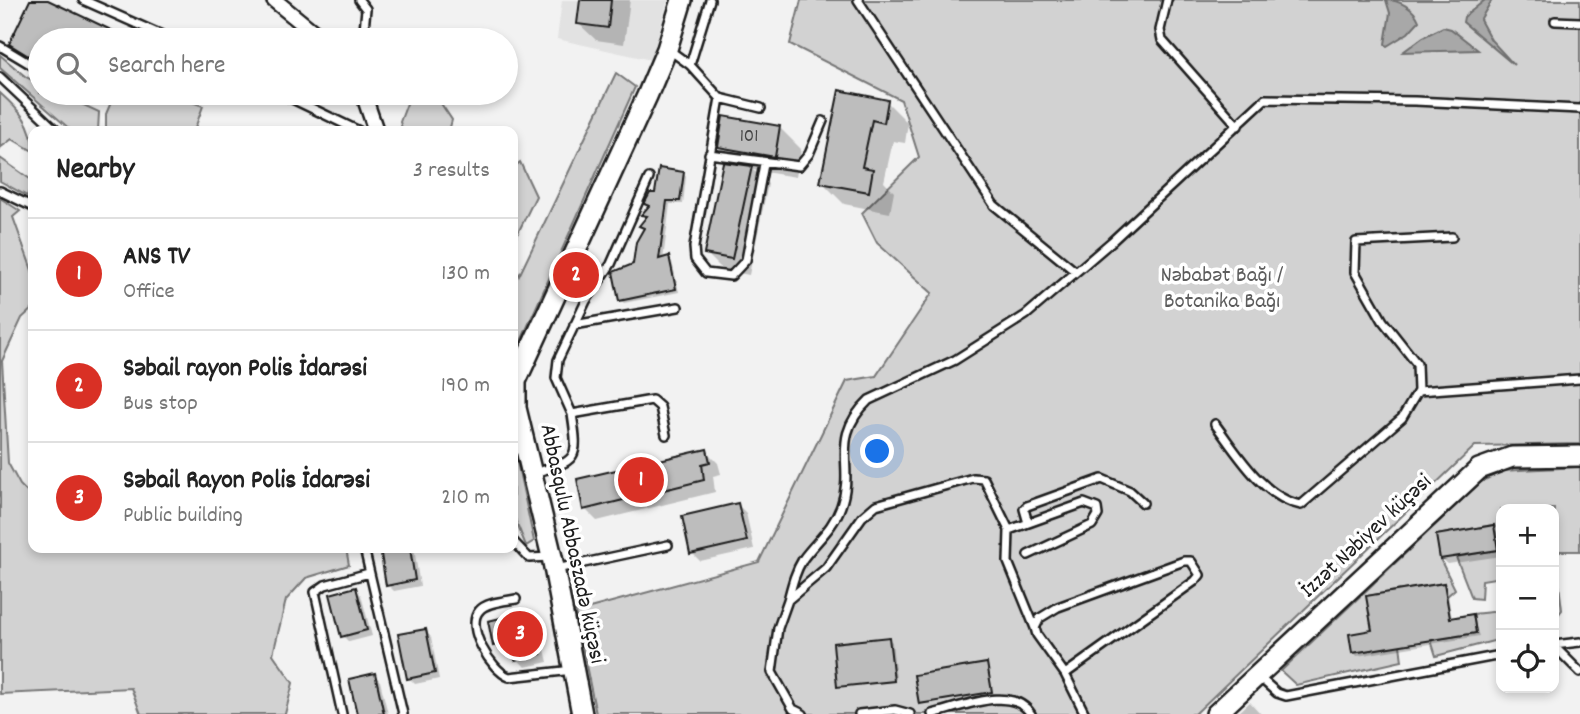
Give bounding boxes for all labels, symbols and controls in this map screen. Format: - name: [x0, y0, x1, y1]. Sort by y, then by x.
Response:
- search box: [28, 28, 518, 105]
- icon: search: [52, 48, 90, 86]
- text: Search here: [108, 48, 226, 85]
- house number: 101: [740, 124, 758, 151]
- text: Nearby: [56, 150, 134, 193]
- text: 3 results: [413, 155, 490, 188]
- text: ANS TV: [123, 239, 190, 276]
- pin: 2: [553, 249, 599, 301]
- text: 1: [76, 258, 82, 291]
- text: 130 m: [441, 258, 490, 291]
- park label: Nəbabət Bağı / Botanika Bağı: [1160, 260, 1284, 319]
- text: Office: [123, 276, 175, 309]
- text: Səbail rayon Polis İdarəsi: [123, 351, 367, 388]
- text: 2: [74, 370, 84, 403]
- text: 190 m: [441, 370, 490, 403]
- text: Bus stop: [123, 388, 198, 421]
- street label: Abbasqulu Abbaszadə küçəsi: [529, 421, 613, 667]
- your location: [860, 434, 894, 468]
- pin: 1: [618, 454, 664, 506]
- text: Səbail Rayon Polis İdarəsi: [123, 463, 370, 500]
- street label: İzzət Nəbiyev küçəsi: [1294, 467, 1440, 607]
- text: 3: [74, 482, 84, 515]
- text: 210 m: [441, 482, 490, 515]
- text: Public building: [123, 500, 243, 533]
- map controls: [1496, 504, 1559, 693]
- button: +: [1496, 504, 1559, 567]
- button: −: [1496, 567, 1559, 630]
- pin: 3: [497, 608, 543, 660]
- button: locate: [1496, 630, 1559, 693]

